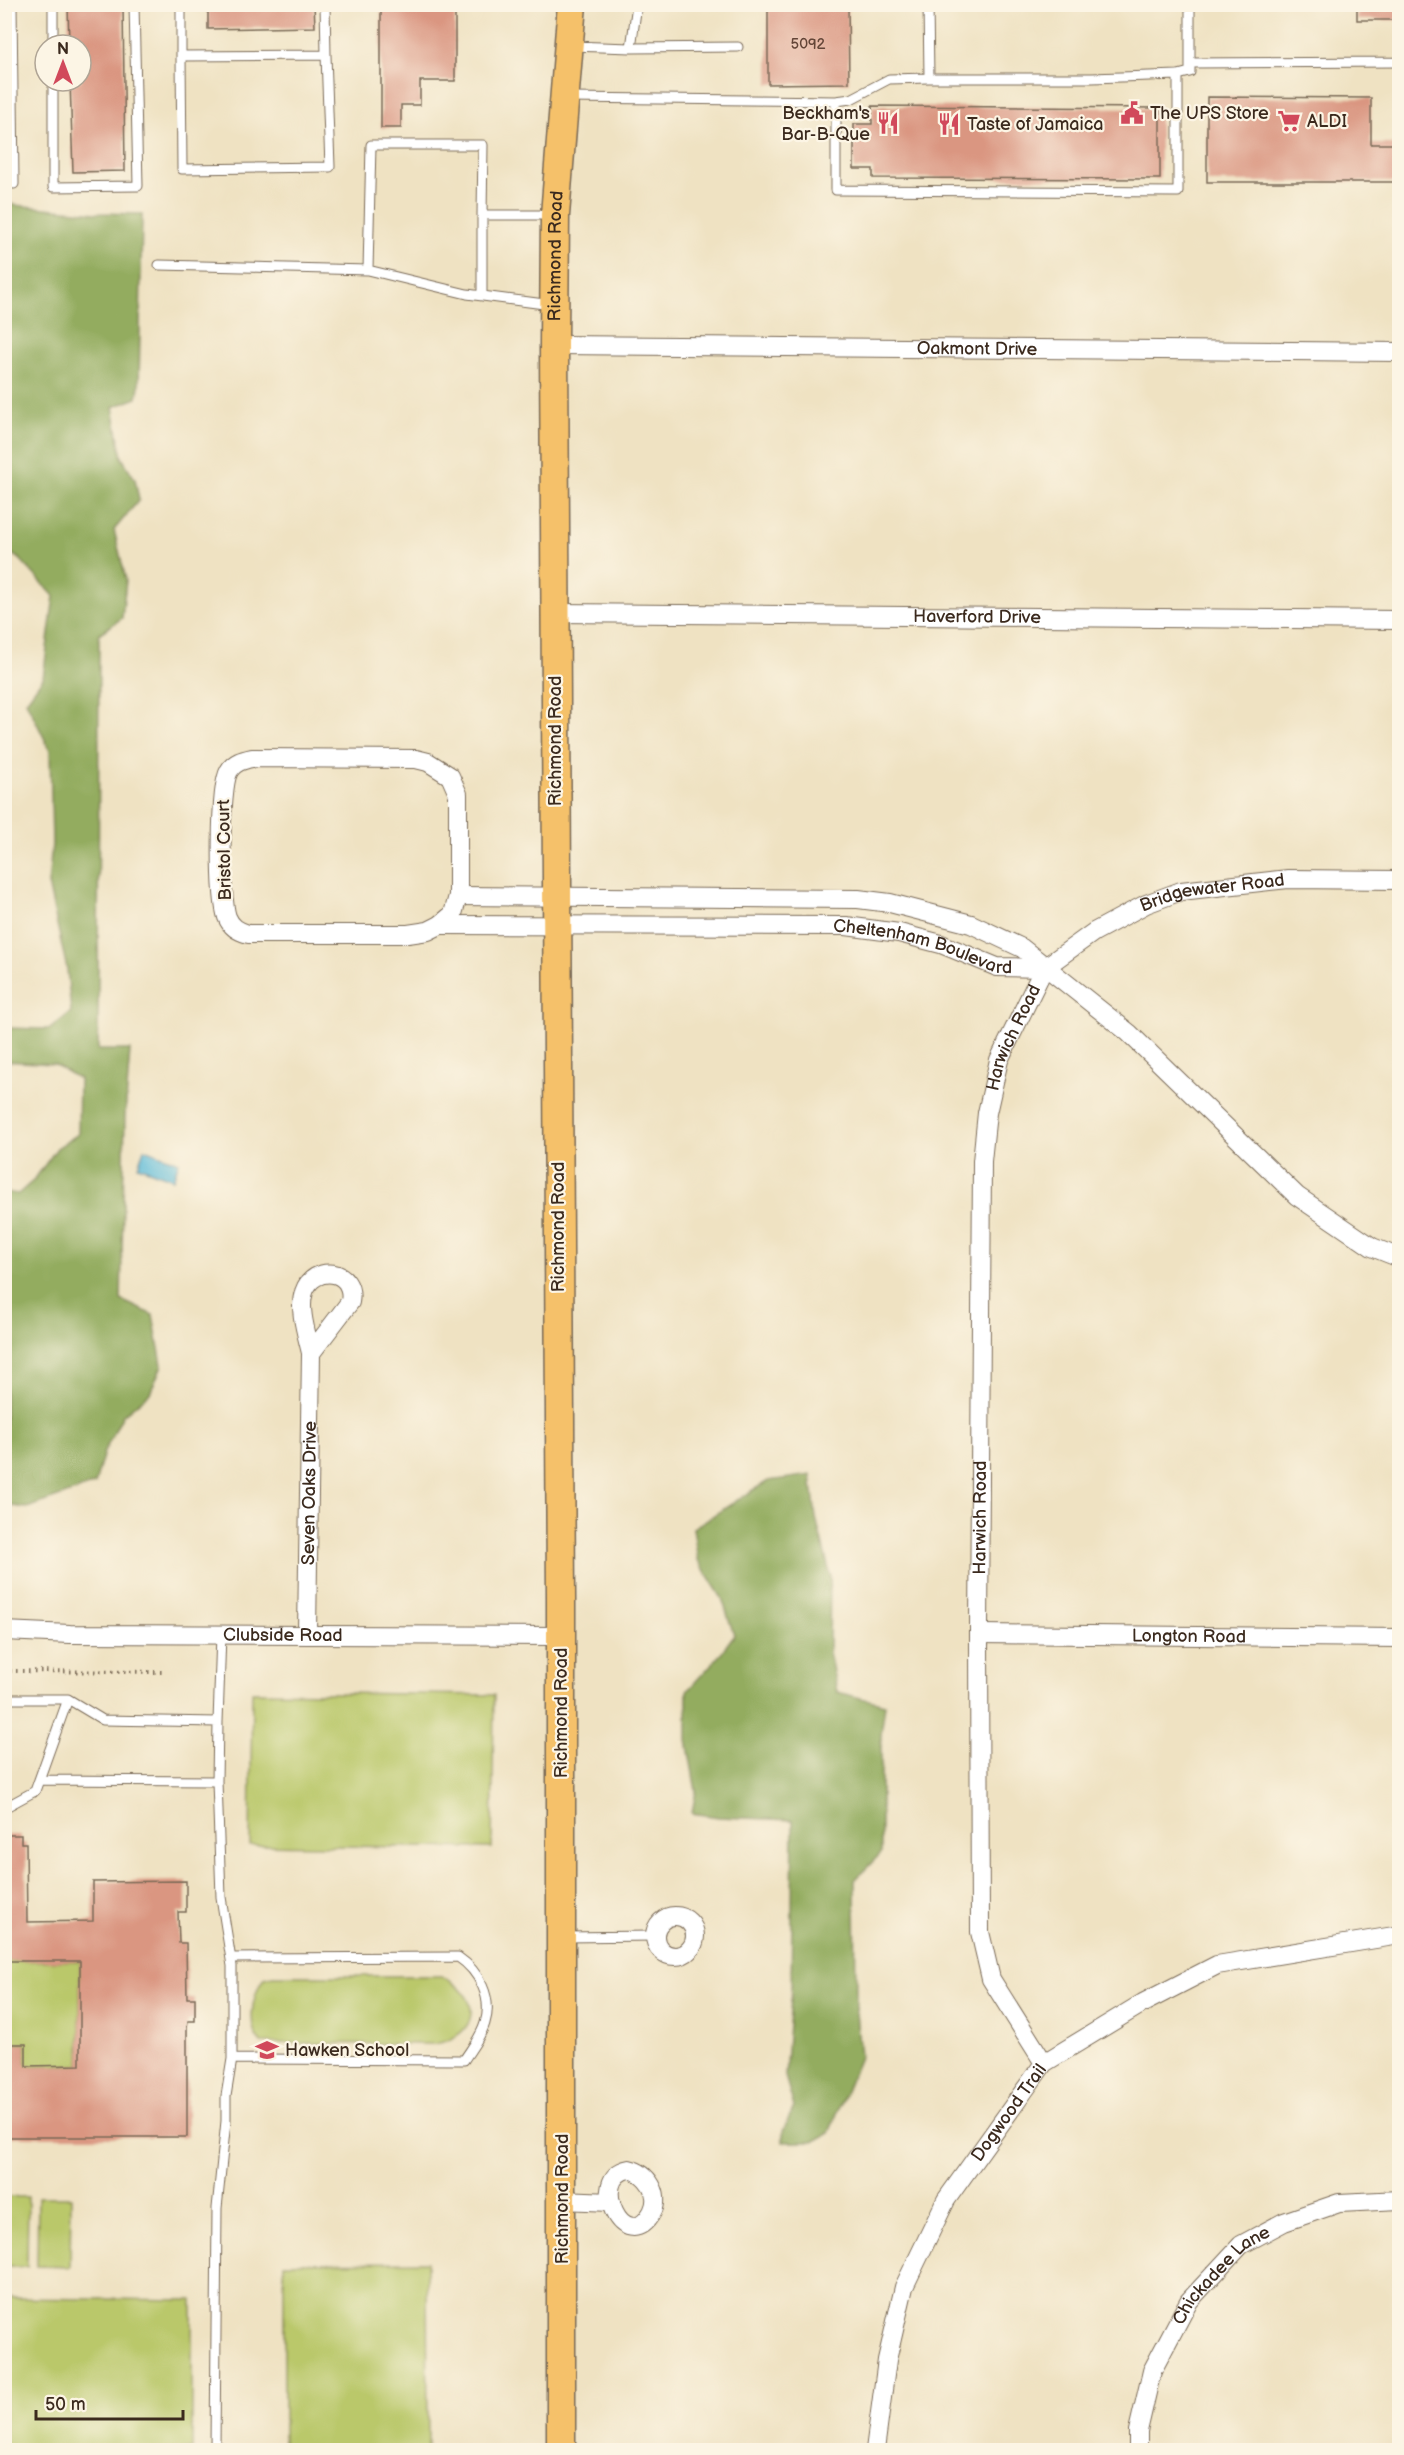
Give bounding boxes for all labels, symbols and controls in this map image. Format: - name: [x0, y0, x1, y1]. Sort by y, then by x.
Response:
- north arrow: [33, 33, 93, 93]
- house number: 5092: [791, 35, 826, 54]
- text: N: [57, 40, 69, 59]
- public building icon: The UPS Store: [1119, 100, 1145, 126]
- place label: Beckham's Bar-B-Que: [781, 103, 870, 145]
- place label: The UPS Store: [1150, 103, 1269, 124]
- supermarket icon: ALDI: [1276, 108, 1302, 134]
- restaurant icon: Beckham's Bar-B-Que: [875, 110, 901, 136]
- restaurant icon: Taste of Jamaica: [936, 111, 962, 137]
- place label: ALDI: [1307, 111, 1347, 132]
- place label: Taste of Jamaica: [967, 114, 1103, 135]
- street label: Richmond Road: [544, 190, 568, 321]
- street label: Oakmont Drive: [917, 338, 1038, 360]
- street label: Haverford Drive: [913, 606, 1041, 628]
- street label: Richmond Road: [545, 676, 566, 806]
- street label: Bristol Court: [213, 799, 236, 901]
- street label: Bridgewater Road: [1137, 869, 1286, 916]
- street label: Cheltenham Boulevard: [833, 916, 1012, 978]
- street label: Harwich Road: [982, 981, 1045, 1093]
- street label: Richmond Road: [548, 1162, 569, 1292]
- street label: Seven Oaks Drive: [298, 1420, 321, 1565]
- street label: Harwich Road: [969, 1460, 991, 1575]
- street label: Clubside Road: [223, 1625, 343, 1646]
- street label: Longton Road: [1132, 1625, 1246, 1648]
- street label: Richmond Road: [551, 1648, 572, 1778]
- school or university icon: Hawken School: [254, 2037, 280, 2063]
- place label: Hawken School: [285, 2040, 409, 2061]
- street label: Dogwood Trail: [967, 2060, 1051, 2166]
- street label: Richmond Road: [552, 2134, 573, 2264]
- street label: Chickadee Lane: [1168, 2221, 1274, 2328]
- scale bar: [36, 2383, 183, 2421]
- text: 50 m: [45, 2394, 86, 2415]

